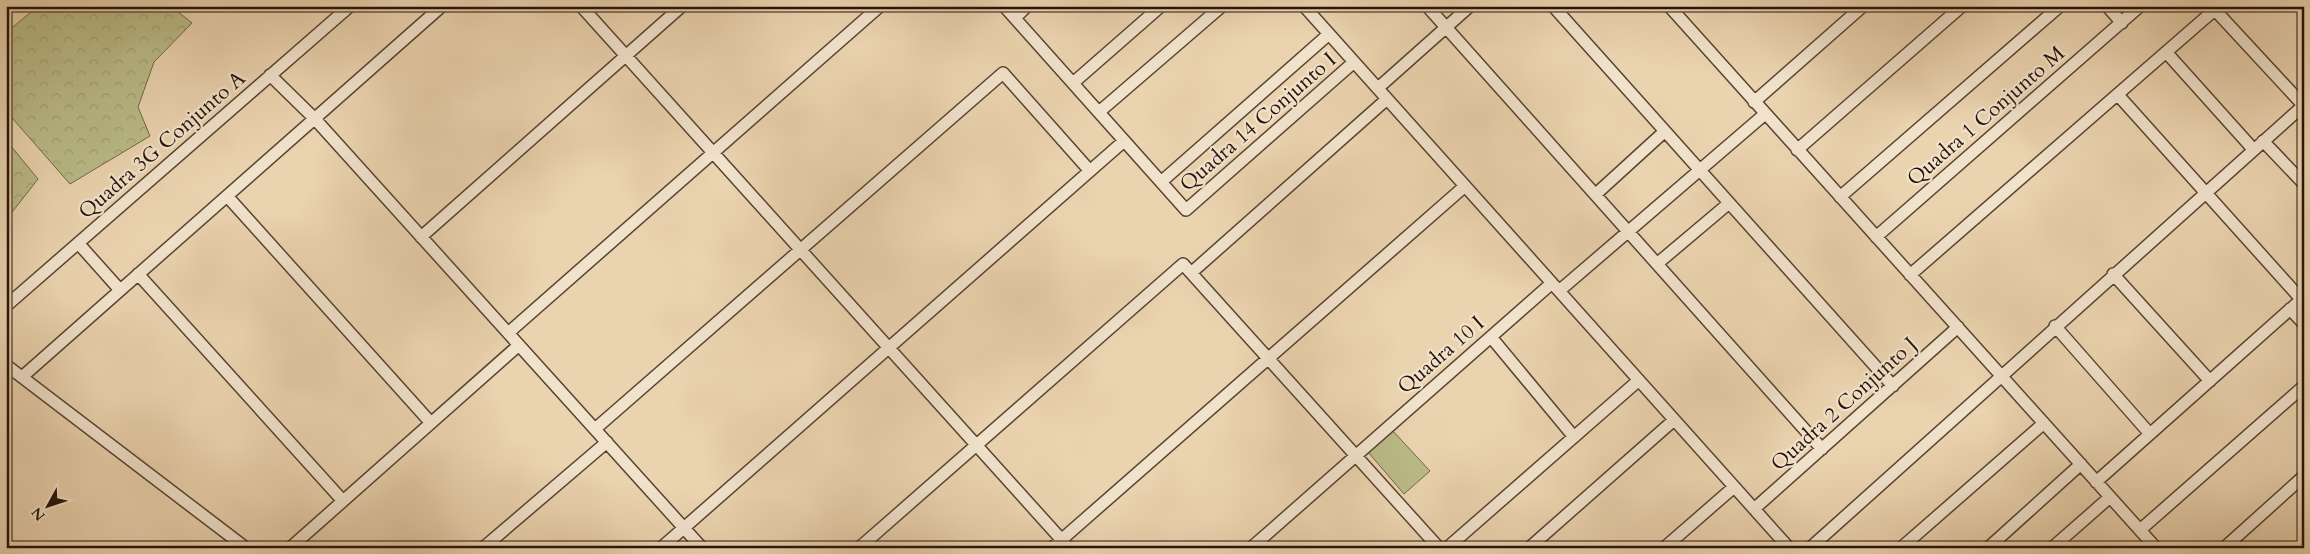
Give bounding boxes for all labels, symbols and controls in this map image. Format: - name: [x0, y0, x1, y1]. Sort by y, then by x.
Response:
- street label: Quadra 1 Conjunto M: [1901, 39, 2071, 193]
- street label: Quadra 14 Conjunto I: [1173, 46, 1343, 198]
- street label: Quadra 3G Conjunto A: [72, 64, 252, 226]
- street label: Quadra 10 I: [1391, 309, 1491, 401]
- street label: Quadra 2 Conjunto J: [1764, 330, 1924, 478]
- north arrow: [22, 482, 72, 532]
- text: N: [27, 503, 50, 525]

